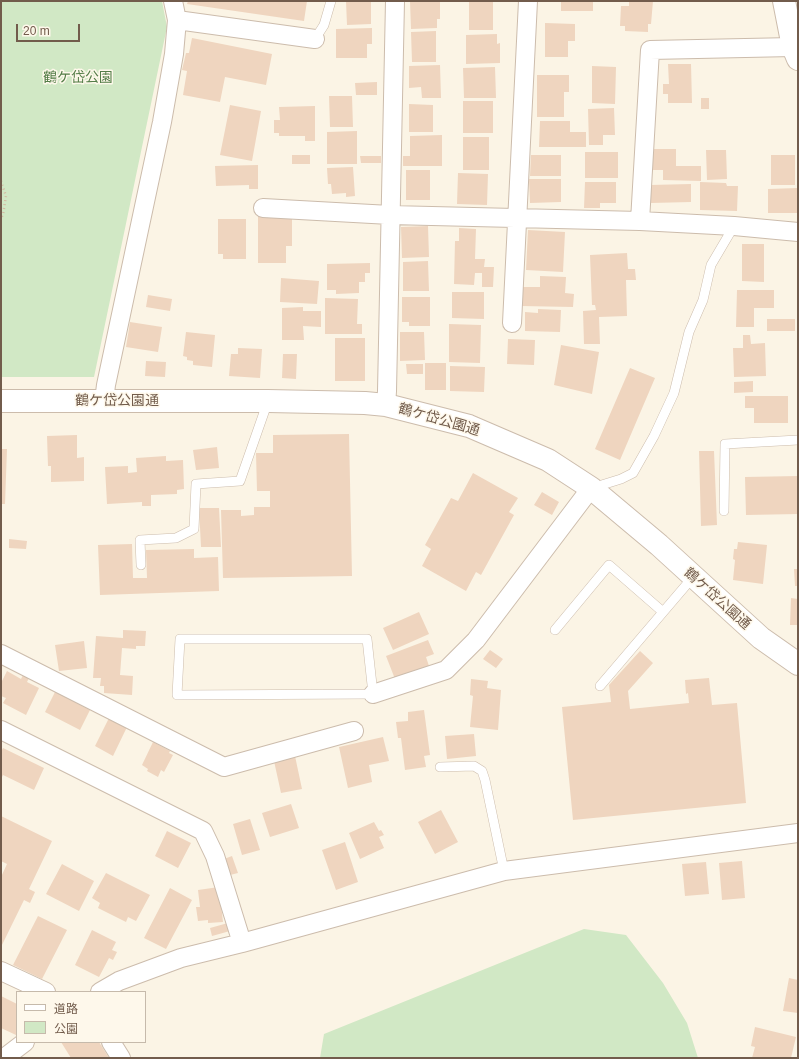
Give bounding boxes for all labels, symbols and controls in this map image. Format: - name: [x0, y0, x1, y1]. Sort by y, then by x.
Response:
- scale bar: [18, 16, 82, 42]
- text: 20 m: [23, 24, 50, 38]
- park label: 鶴ケ岱公園: [43, 70, 113, 86]
- street label: 鶴ケ岱公園通: [75, 393, 159, 409]
- street label: 鶴ケ岱公園通: [396, 400, 482, 440]
- street label: 鶴ケ岱公園通: [680, 565, 754, 633]
- legend: [16, 991, 146, 1043]
- text: 道路: [54, 1002, 78, 1016]
- text: 公園: [54, 1022, 78, 1036]

